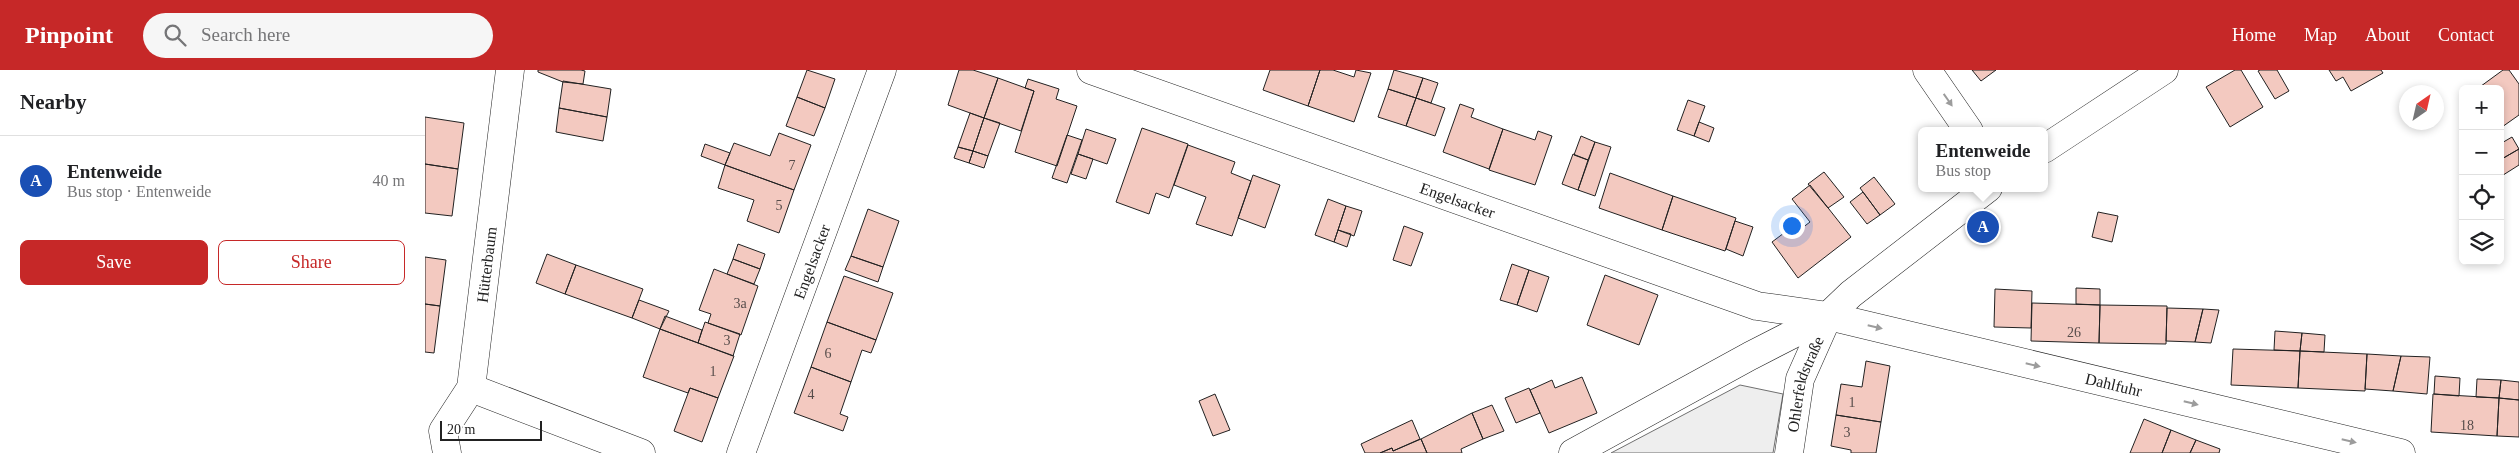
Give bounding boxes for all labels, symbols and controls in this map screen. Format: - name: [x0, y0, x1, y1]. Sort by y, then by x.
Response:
- search box: [143, 13, 493, 58]
- icon: search: [161, 21, 189, 49]
- text: Pinpoint: [25, 22, 113, 48]
- text: Search here: [201, 24, 290, 45]
- text: Home: [2232, 25, 2276, 45]
- text: Map: [2304, 25, 2337, 45]
- text: About: [2365, 25, 2410, 45]
- text: Contact: [2438, 25, 2494, 45]
- north arrow: [2399, 85, 2444, 130]
- map controls: [2459, 85, 2504, 265]
- button: +: [2459, 85, 2504, 130]
- text: Nearby: [20, 90, 87, 114]
- one-way arrow: [1943, 94, 1953, 107]
- popup: [1918, 127, 2048, 192]
- button: −: [2459, 130, 2504, 175]
- text: Entenweide: [1936, 140, 2031, 161]
- house number: 7: [789, 158, 796, 173]
- text: Entenweide: [67, 161, 162, 182]
- text: Bus stop: [1936, 162, 1991, 179]
- text: A: [30, 172, 42, 189]
- text: 40 m: [373, 172, 405, 189]
- button: locate: [2459, 175, 2504, 220]
- street label: Engelsacker: [1418, 179, 1498, 221]
- text: Bus stop · Entenweide: [67, 183, 211, 200]
- house number: 5: [776, 198, 783, 213]
- pin: A: [1967, 208, 1999, 246]
- your location: [1779, 213, 1805, 239]
- button: layers: [2459, 220, 2504, 265]
- street label: Engelsacker: [790, 221, 833, 301]
- street label: Hütterbaum: [473, 225, 499, 304]
- button: Save: [20, 240, 208, 285]
- button: Share: [218, 240, 405, 285]
- house number: 3a: [733, 296, 747, 311]
- one-way arrow: [1868, 323, 1883, 331]
- house number: 26: [2067, 325, 2081, 340]
- house number: 3: [724, 333, 731, 348]
- street label: Ohlerfeldstraße: [1784, 334, 1826, 433]
- house number: 6: [825, 346, 832, 361]
- one-way arrow: [2026, 361, 2041, 369]
- house number: 1: [710, 364, 717, 379]
- street label: Dahlfuhr: [2084, 369, 2144, 399]
- house number: 4: [808, 387, 815, 402]
- house number: 1: [1849, 395, 1856, 410]
- one-way arrow: [2184, 399, 2199, 407]
- scale bar: [440, 418, 543, 441]
- house number: 18: [2460, 418, 2474, 433]
- text: 20 m: [447, 422, 475, 437]
- house number: 3: [1844, 425, 1851, 440]
- one-way arrow: [2342, 437, 2357, 445]

